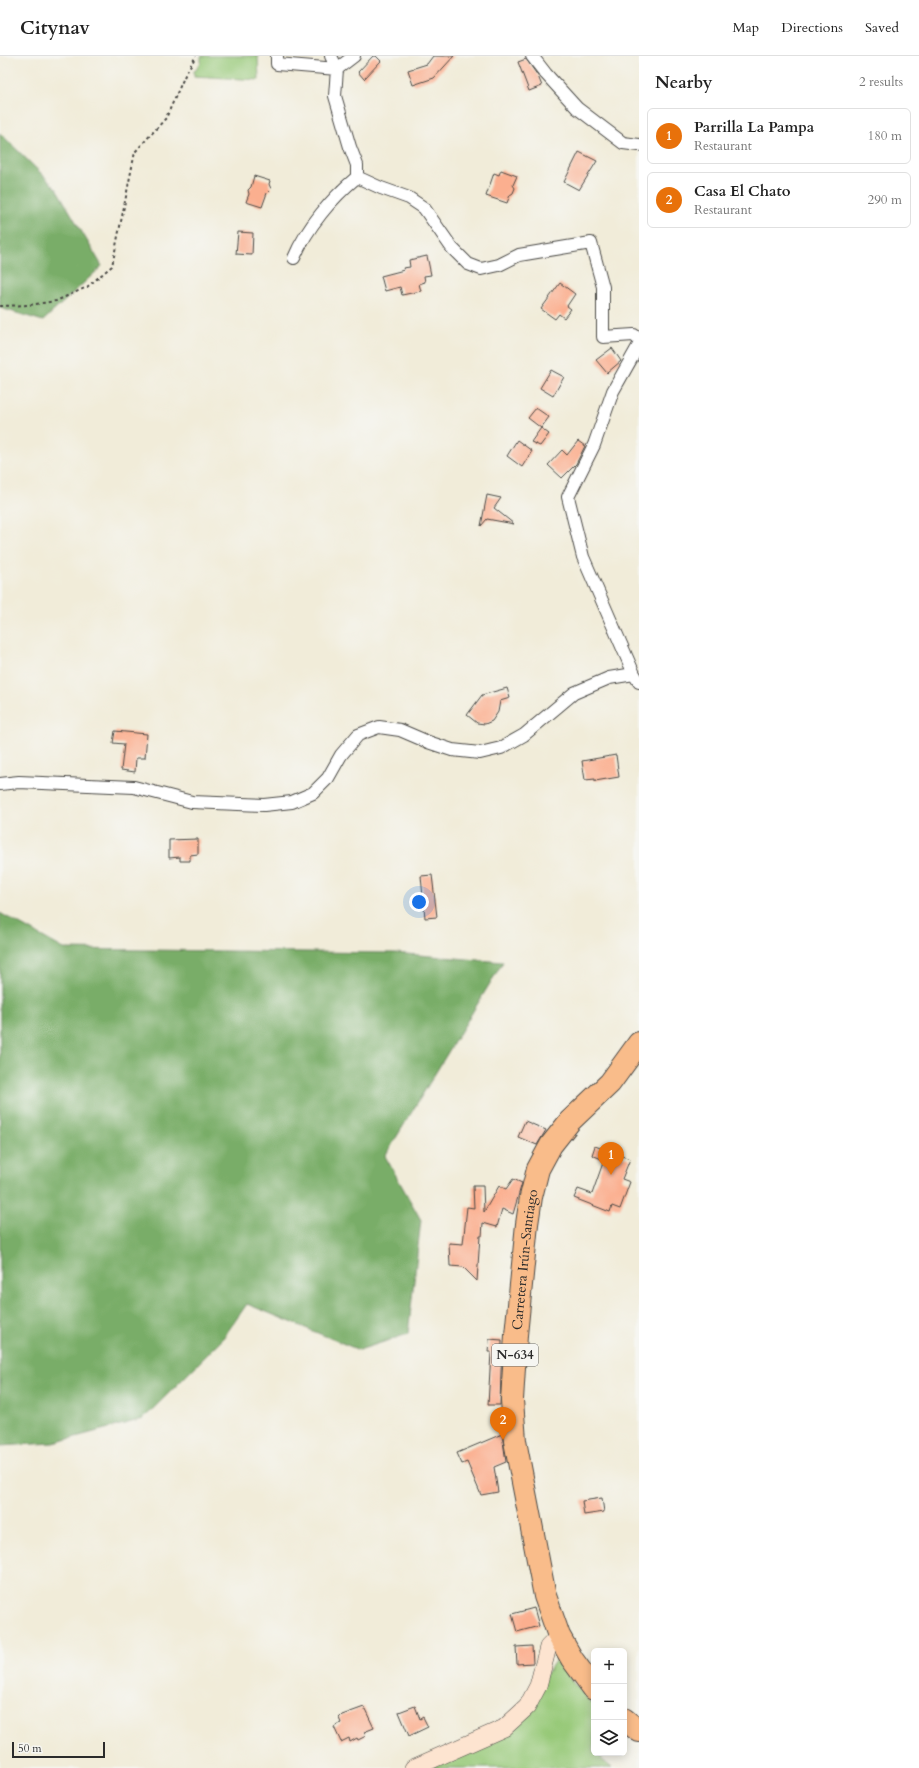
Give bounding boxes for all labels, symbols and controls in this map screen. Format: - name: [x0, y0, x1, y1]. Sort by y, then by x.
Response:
- text: Citynav: [20, 15, 90, 41]
- text: Map: [733, 18, 759, 37]
- text: Directions: [781, 18, 843, 37]
- text: Saved: [865, 18, 899, 37]
- text: Nearby: [655, 71, 712, 94]
- text: 2 results: [859, 73, 903, 91]
- text: Parrilla La Pampa: [694, 117, 814, 137]
- text: 1: [666, 127, 672, 145]
- text: 180 m: [868, 127, 902, 145]
- text: Restaurant: [694, 137, 752, 155]
- text: Casa El Chato: [694, 181, 791, 201]
- text: 2: [666, 191, 672, 209]
- text: 290 m: [868, 191, 902, 209]
- text: Restaurant: [694, 201, 752, 219]
- your location: [409, 892, 429, 912]
- pin: 1: [598, 1142, 624, 1175]
- street label: Carretera Irún-Santiago: [507, 1187, 542, 1331]
- road number: N-634: [492, 1344, 538, 1366]
- pin: 2: [490, 1407, 516, 1440]
- map controls: [591, 1648, 627, 1756]
- button: +: [591, 1648, 627, 1684]
- button: −: [591, 1684, 627, 1720]
- button: layers: [591, 1720, 627, 1756]
- scale bar: [12, 1740, 105, 1759]
- text: 50 m: [18, 1741, 42, 1756]

